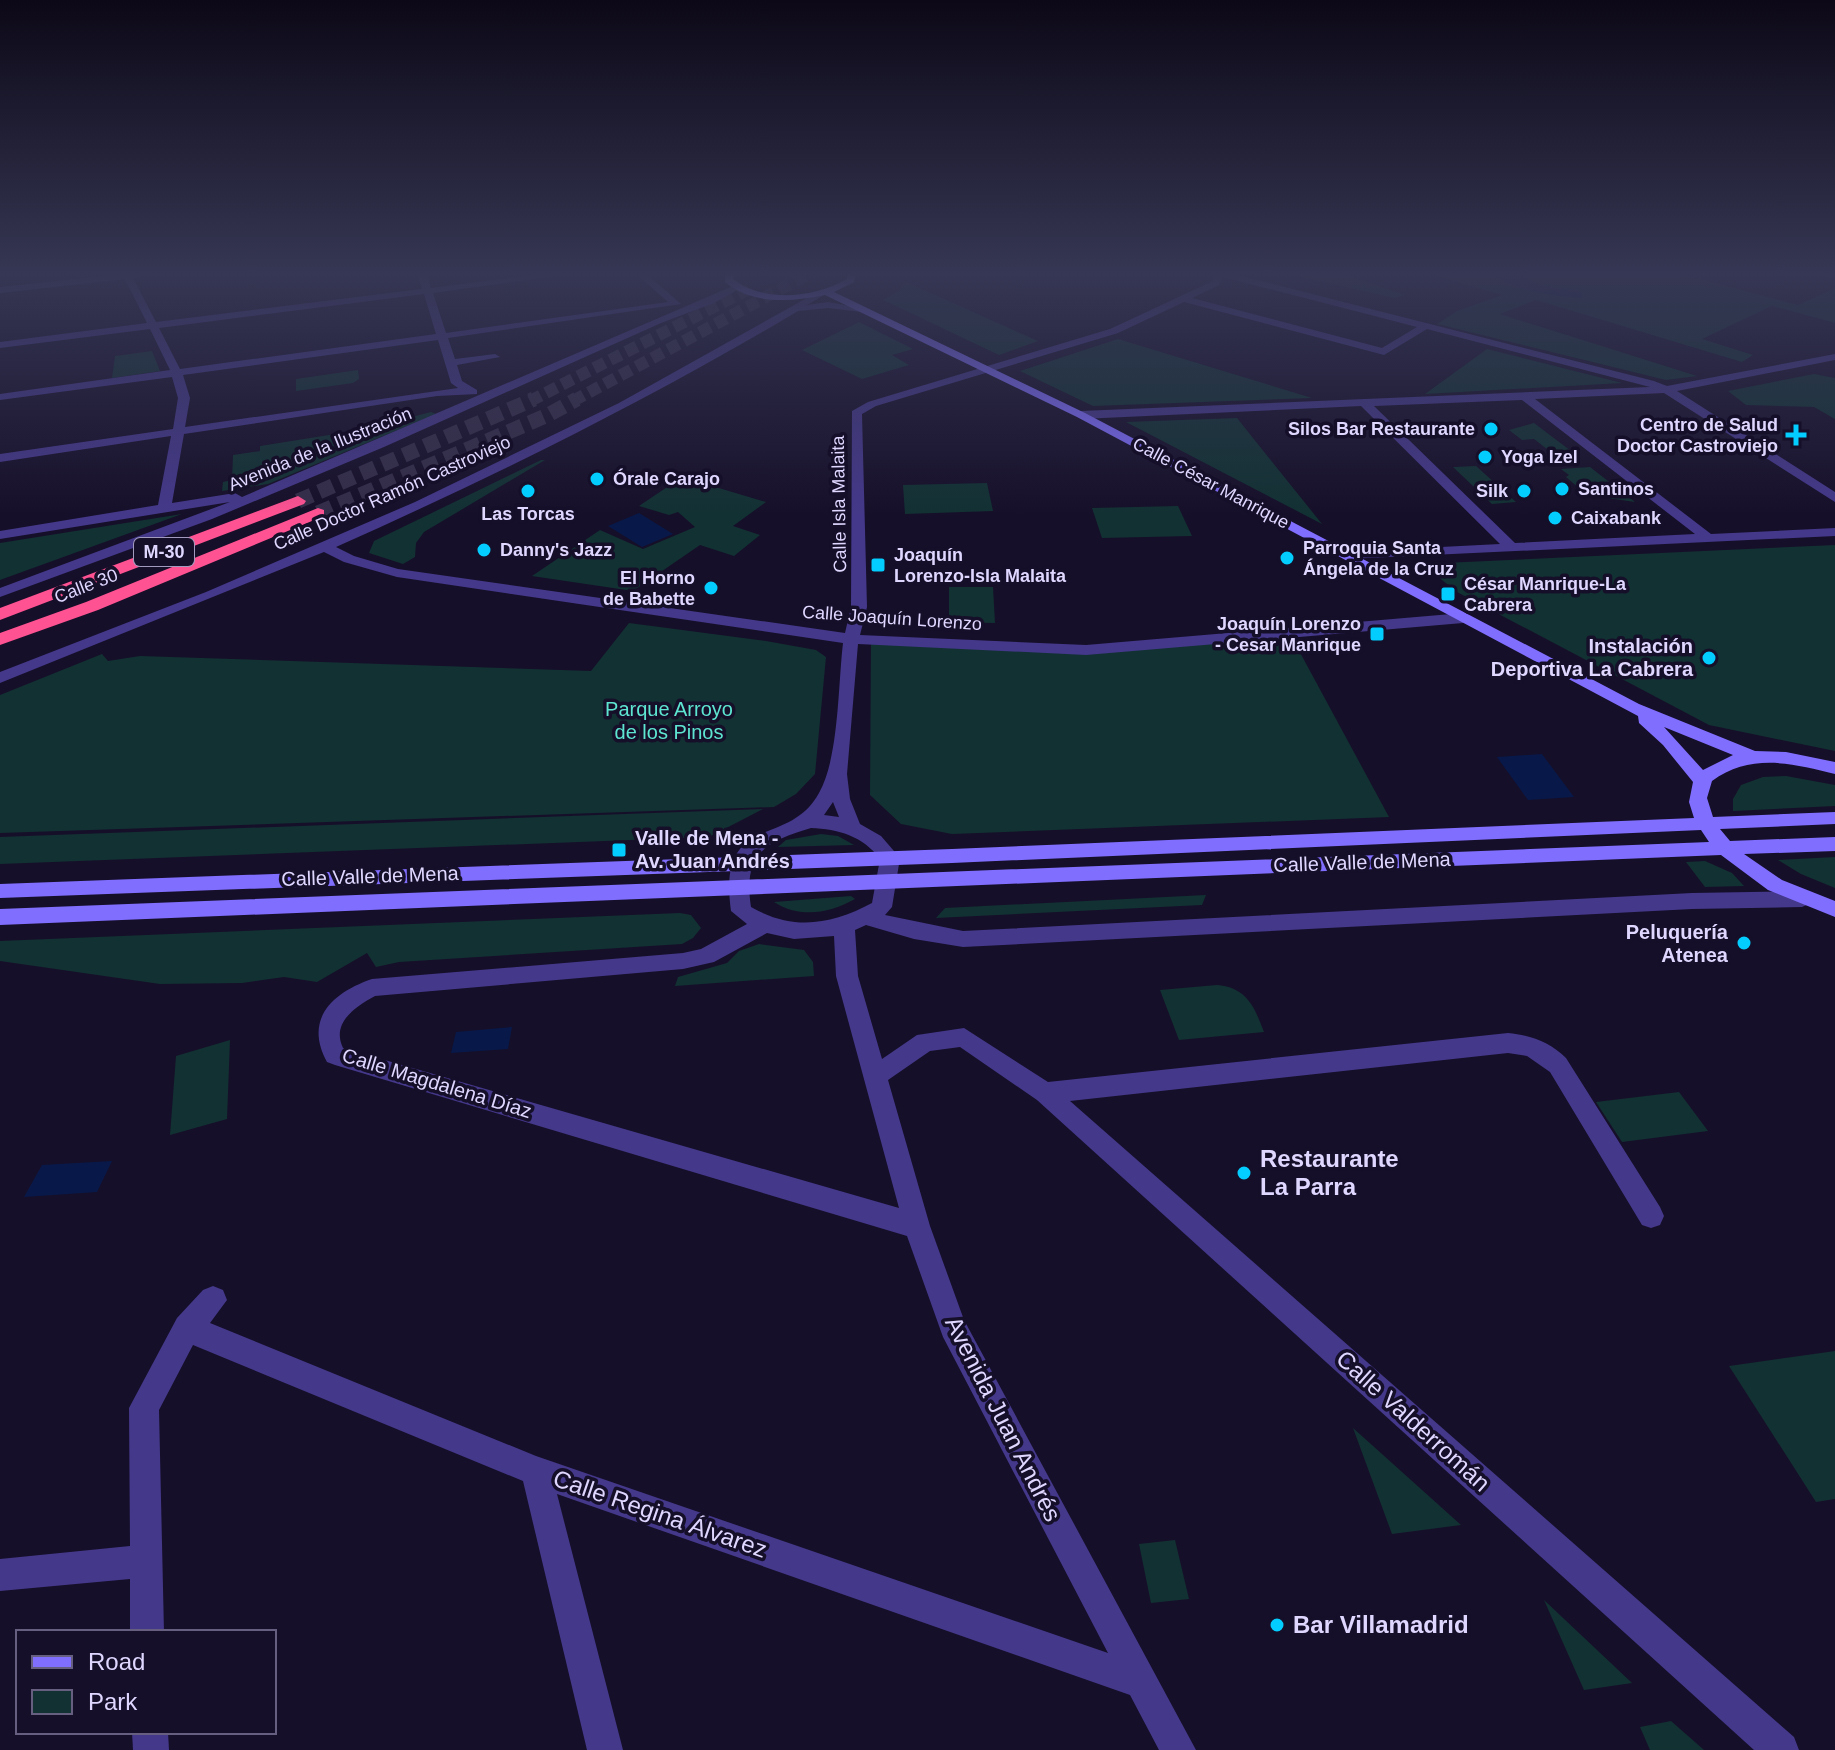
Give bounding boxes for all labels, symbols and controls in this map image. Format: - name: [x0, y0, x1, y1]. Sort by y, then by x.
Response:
- street label: Avenida de la Ilustración: [225, 403, 415, 495]
- place label: Centro de Salud Doctor Castroviejo: [1617, 415, 1778, 456]
- place label: Silos Bar Restaurante: [1288, 419, 1475, 439]
- marker: Silos Bar Restaurante: [1482, 420, 1500, 438]
- marker: Centro de Salud Doctor Castroviejo: [1785, 424, 1807, 446]
- street label: Calle Doctor Ramón Castroviejo: [270, 432, 514, 554]
- street label: Calle César Manrique: [1129, 433, 1293, 533]
- street label: Calle Isla Malaita: [828, 434, 850, 573]
- place label: Yoga Izel: [1501, 447, 1578, 467]
- marker: Yoga Izel: [1476, 448, 1494, 466]
- place label: Órale Carajo: [613, 468, 720, 489]
- marker: Órale Carajo: [588, 470, 606, 488]
- place label: Santinos: [1578, 479, 1654, 499]
- marker: Santinos: [1553, 480, 1571, 498]
- place label: Silk: [1476, 481, 1509, 501]
- marker: Las Torcas: [519, 482, 537, 500]
- marker: Silk: [1515, 482, 1533, 500]
- place label: Las Torcas: [481, 504, 575, 524]
- place label: Caixabank: [1571, 508, 1662, 528]
- marker: Caixabank: [1546, 509, 1564, 527]
- road number: M-30: [134, 538, 194, 566]
- place label: Parroquia Santa Ángela de la Cruz: [1303, 538, 1454, 579]
- place label: Danny's Jazz: [500, 540, 612, 560]
- marker: Danny's Jazz: [475, 541, 493, 559]
- place label: Joaquín Lorenzo-Isla Malaita: [894, 545, 1067, 586]
- marker: Parroquia Santa Ángela de la Cruz: [1278, 549, 1296, 567]
- marker: Joaquín Lorenzo-Isla Malaita: [869, 556, 887, 574]
- street label: Calle 30: [52, 565, 120, 607]
- place label: El Horno de Babette: [603, 568, 695, 609]
- place label: César Manrique-La Cabrera: [1464, 574, 1627, 615]
- marker: El Horno de Babette: [702, 579, 720, 597]
- marker: César Manrique-La Cabrera: [1439, 585, 1457, 603]
- street label: Calle Joaquín Lorenzo: [801, 602, 983, 634]
- place label: Joaquín Lorenzo - Cesar Manrique: [1215, 614, 1361, 655]
- marker: Joaquín Lorenzo - Cesar Manrique: [1368, 625, 1386, 643]
- place label: Instalación Deportiva La Cabrera: [1491, 635, 1694, 680]
- marker: Instalación Deportiva La Cabrera: [1700, 649, 1718, 667]
- park label: Parque Arroyo de los Pinos: [605, 698, 733, 743]
- place label: Valle de Mena - Av. Juan Andrés: [635, 827, 790, 872]
- marker: Valle de Mena - Av. Juan Andrés: [610, 841, 628, 859]
- street label: Calle Valle de Mena: [1273, 848, 1452, 876]
- street label: Calle Valle de Mena: [281, 862, 460, 890]
- place label: Peluquería Atenea: [1626, 921, 1729, 966]
- marker: Peluquería Atenea: [1735, 934, 1753, 952]
- street label: Calle Magdalena Díaz: [340, 1044, 534, 1122]
- place label: Restaurante La Parra: [1260, 1145, 1399, 1200]
- marker: Restaurante La Parra: [1235, 1164, 1253, 1182]
- street label: Avenida Juan Andrés: [940, 1312, 1067, 1526]
- street label: Calle Valderromán: [1331, 1345, 1496, 1497]
- street label: Calle Regina Álvarez: [550, 1464, 771, 1563]
- place label: Bar Villamadrid: [1293, 1611, 1469, 1638]
- marker: Bar Villamadrid: [1268, 1616, 1286, 1634]
- legend: [16, 1630, 276, 1734]
- text: Road: [88, 1648, 145, 1675]
- text: Park: [88, 1688, 138, 1715]

